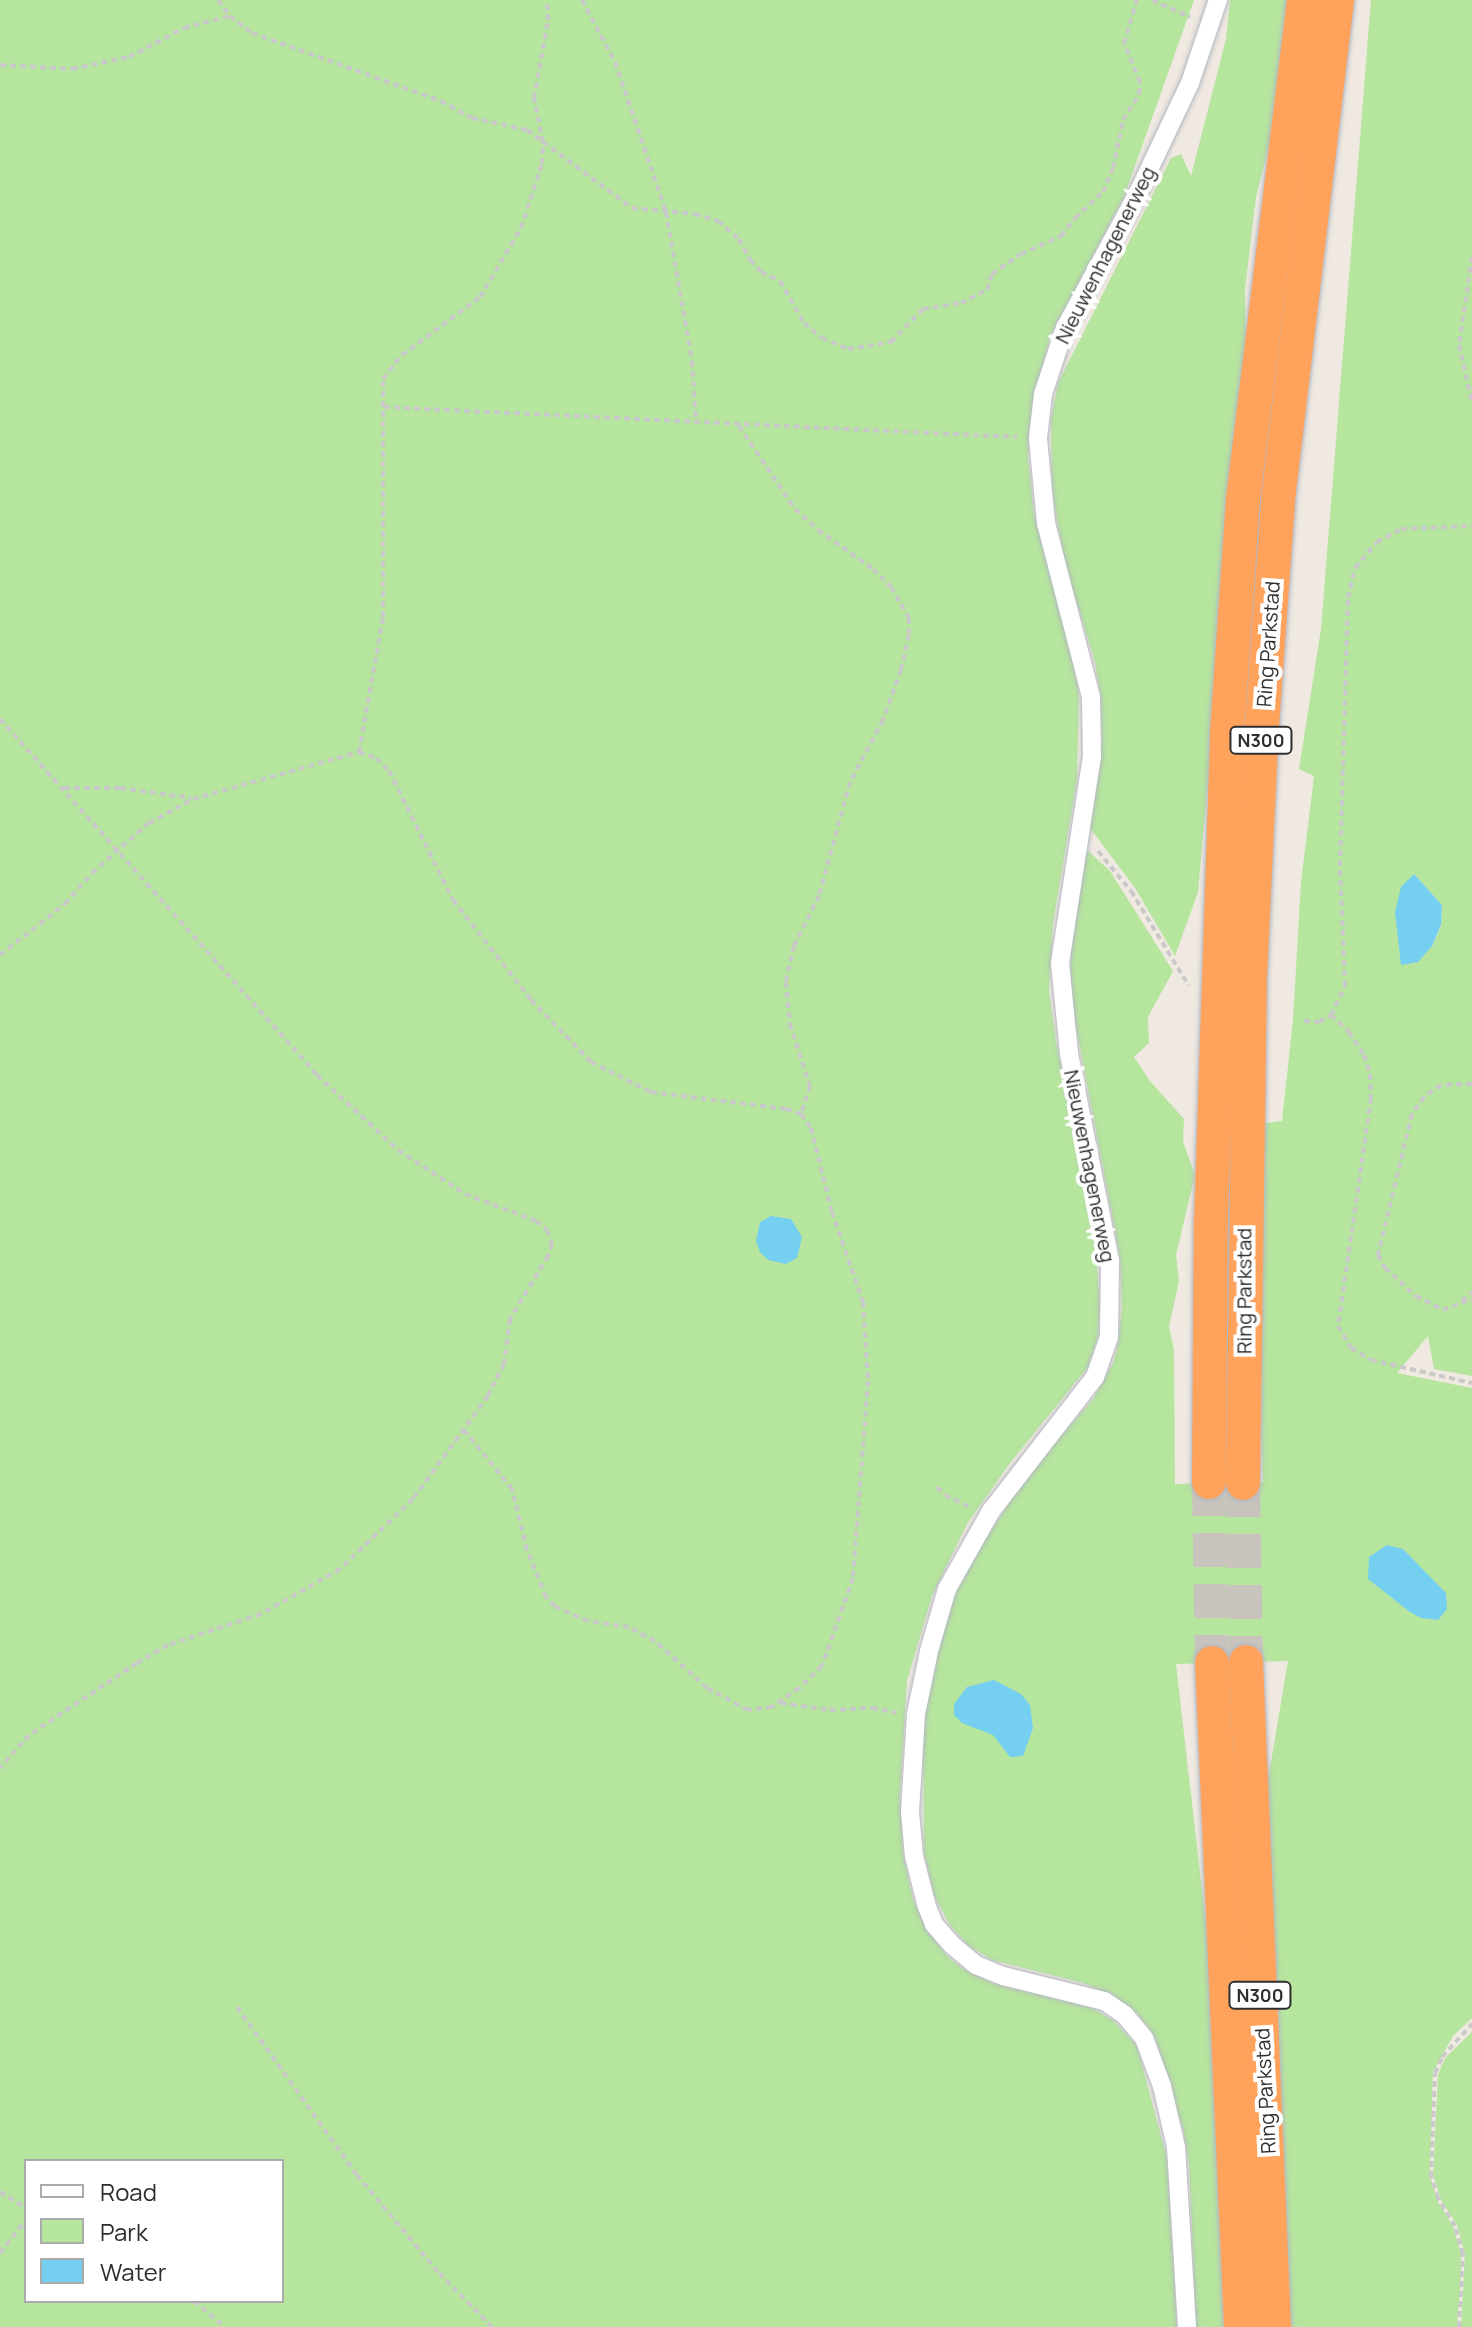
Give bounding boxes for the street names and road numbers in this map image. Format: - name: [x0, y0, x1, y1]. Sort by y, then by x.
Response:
- street label: Nieuwenhagenerweg: [1050, 162, 1160, 348]
- street label: Ring Parkstad: [1252, 580, 1284, 708]
- road number: N300: [1229, 726, 1293, 754]
- street label: Nieuwenhagenerweg: [1060, 1068, 1120, 1264]
- street label: Ring Parkstad: [1232, 1228, 1256, 1354]
- road number: N300: [1228, 1981, 1292, 2009]
- street label: Ring Parkstad: [1250, 2027, 1280, 2155]

